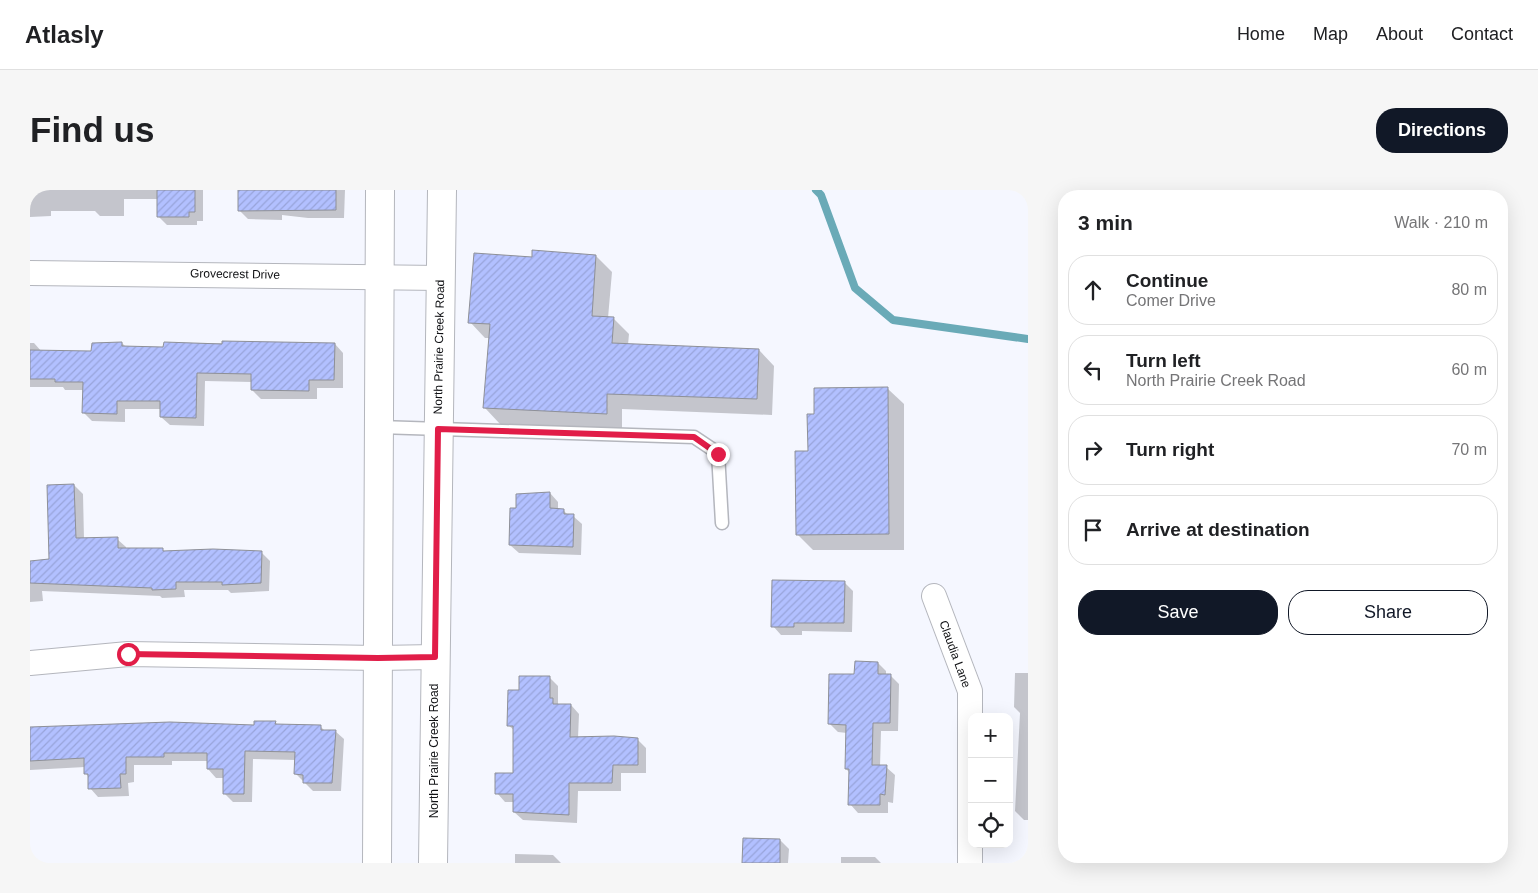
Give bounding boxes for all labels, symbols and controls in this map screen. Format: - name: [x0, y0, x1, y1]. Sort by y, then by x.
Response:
- text: Atlasly: [25, 21, 104, 48]
- text: Home: [1237, 24, 1285, 44]
- text: Map: [1313, 24, 1348, 44]
- text: About: [1376, 24, 1423, 44]
- text: Contact: [1451, 24, 1513, 44]
- button: Directions: [1376, 108, 1508, 153]
- text: Find us: [30, 110, 154, 149]
- text: 3 min: [1078, 211, 1133, 234]
- text: Walk · 210 m: [1394, 214, 1488, 231]
- street label: Grovecrest Drive: [190, 266, 280, 282]
- text: Continue: [1126, 270, 1208, 291]
- icon: ahead: [1079, 276, 1107, 304]
- street label: North Prairie Creek Road: [431, 280, 447, 414]
- text: 80 m: [1451, 281, 1487, 298]
- text: Comer Drive: [1126, 292, 1216, 309]
- text: Turn left: [1126, 350, 1201, 371]
- icon: left: [1079, 356, 1107, 384]
- text: 60 m: [1451, 361, 1487, 378]
- text: North Prairie Creek Road: [1126, 372, 1306, 389]
- icon: right: [1079, 436, 1107, 464]
- text: Turn right: [1126, 439, 1214, 460]
- text: 70 m: [1451, 441, 1487, 458]
- route end: [707, 443, 730, 466]
- icon: arrive: [1079, 516, 1107, 544]
- text: Arrive at destination: [1126, 519, 1310, 540]
- button: Save: [1078, 590, 1278, 635]
- button: Share: [1288, 590, 1488, 635]
- street label: Claudia Lane: [936, 618, 974, 690]
- route start: [117, 643, 140, 666]
- street label: North Prairie Creek Road: [427, 684, 441, 818]
- map controls: [968, 713, 1013, 848]
- button: +: [968, 713, 1013, 758]
- button: −: [968, 758, 1013, 803]
- button: locate: [968, 803, 1013, 848]

